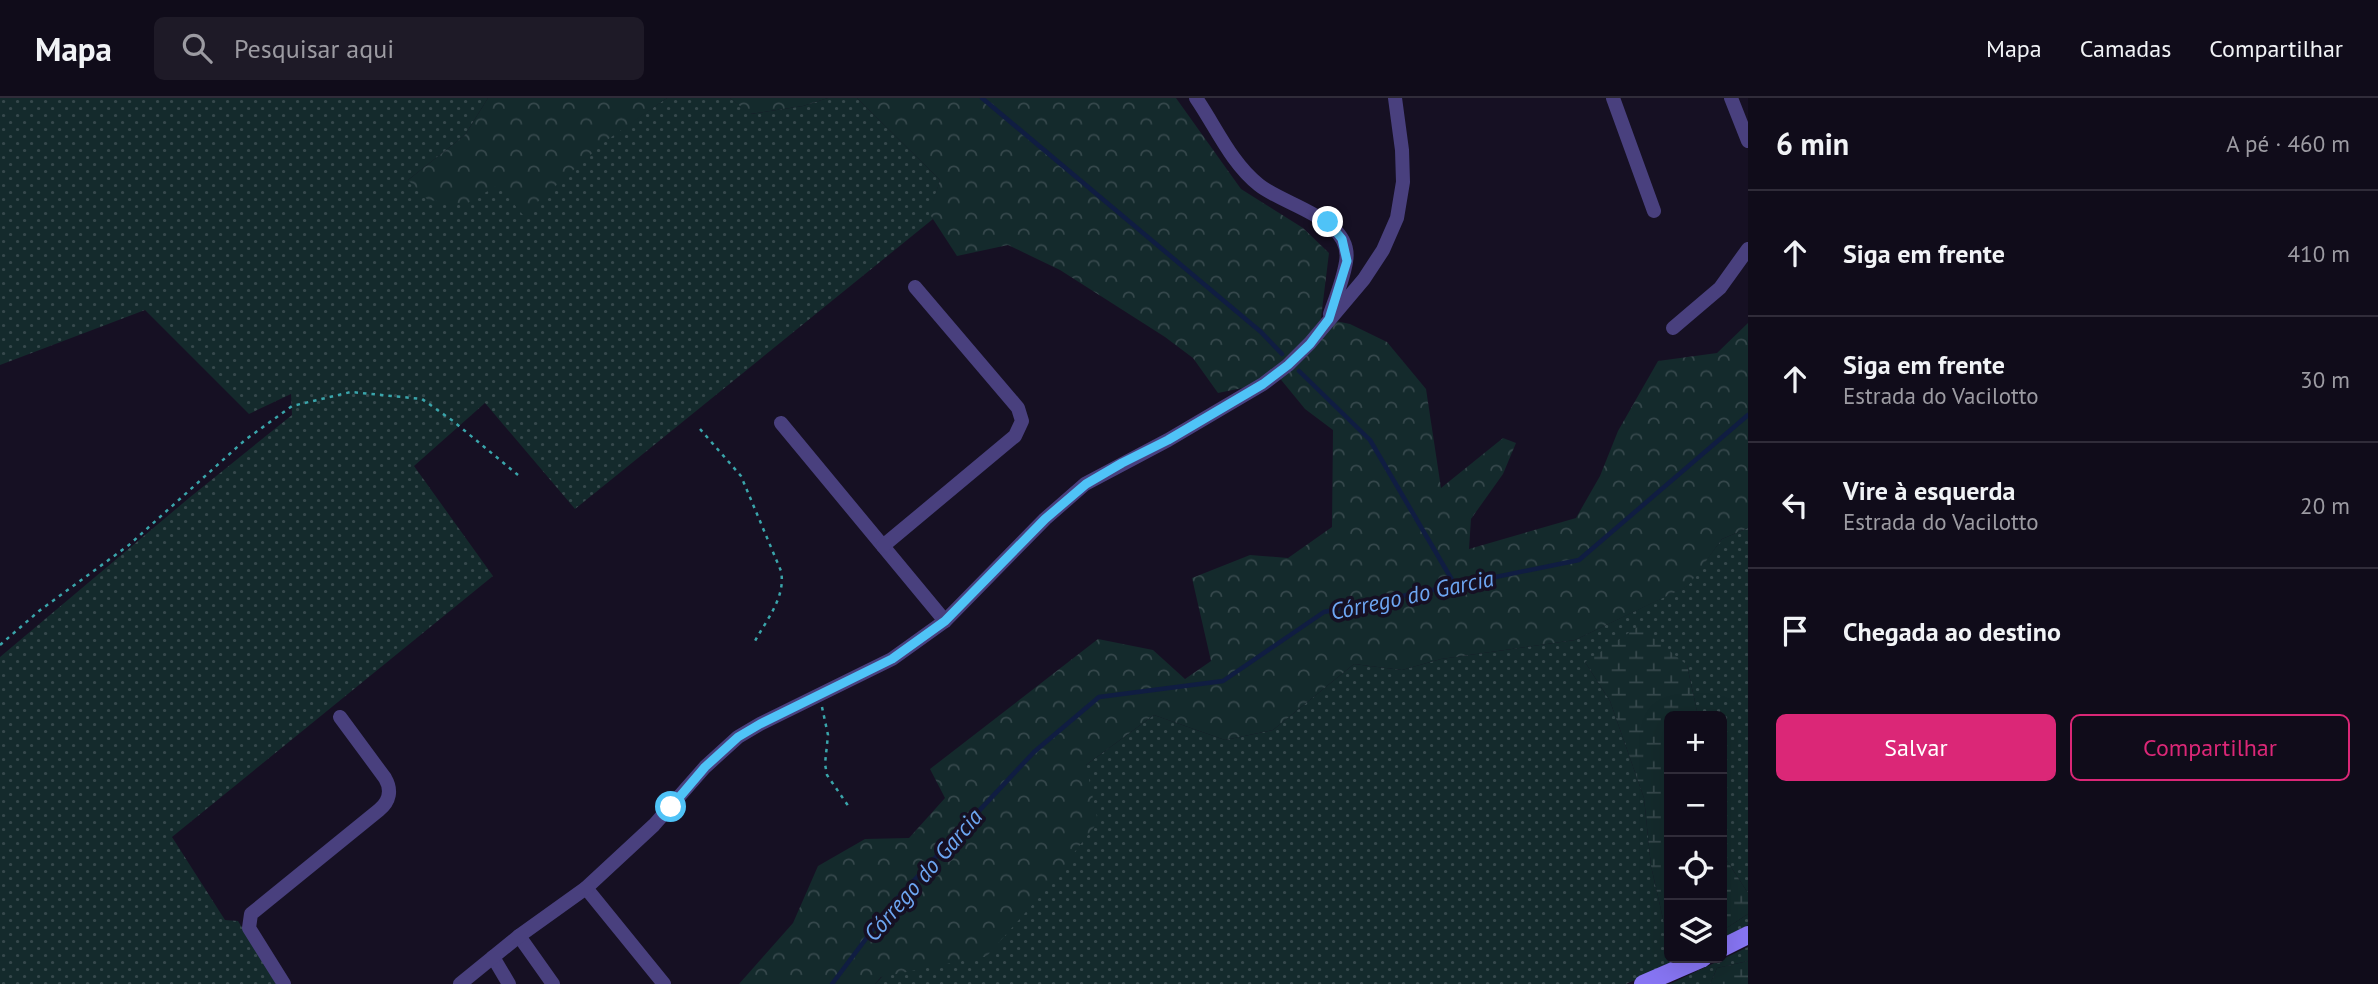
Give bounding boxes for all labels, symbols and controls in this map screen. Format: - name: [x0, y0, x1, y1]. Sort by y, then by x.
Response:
- search box: [154, 17, 644, 80]
- text: Mapa: [35, 27, 112, 70]
- icon: search: [178, 29, 216, 67]
- text: Pesquisar aqui: [234, 32, 394, 65]
- text: Mapa: [1986, 33, 2042, 64]
- text: Camadas: [2080, 33, 2171, 64]
- text: Compartilhar: [2209, 33, 2343, 64]
- text: 6 min: [1776, 124, 1849, 163]
- text: A pé · 460 m: [2226, 129, 2350, 158]
- route end: [1312, 206, 1343, 237]
- icon: ahead: [1776, 234, 1814, 272]
- text: Siga em frente: [1843, 237, 2005, 270]
- text: 410 m: [2288, 239, 2350, 268]
- text: Siga em frente: [1843, 348, 2005, 381]
- icon: ahead: [1776, 360, 1814, 398]
- text: 30 m: [2300, 365, 2350, 394]
- text: Estrada do Vacilotto: [1843, 381, 2039, 410]
- text: Vire à esquerda: [1843, 474, 2015, 507]
- icon: left: [1776, 486, 1814, 524]
- text: 20 m: [2300, 491, 2350, 520]
- text: Estrada do Vacilotto: [1843, 507, 2039, 536]
- water label: Córrego do Garcia: [1328, 563, 1496, 626]
- icon: arrive: [1776, 612, 1814, 650]
- text: Chegada ao destino: [1843, 615, 2061, 648]
- map controls: [1664, 711, 1727, 963]
- button: +: [1664, 711, 1727, 774]
- button: Salvar: [1776, 714, 2056, 781]
- button: Compartilhar: [2070, 714, 2350, 781]
- button: −: [1664, 774, 1727, 837]
- route start: [655, 791, 686, 822]
- water label: Córrego do Garcia: [857, 802, 988, 947]
- button: locate: [1664, 837, 1727, 900]
- button: layers: [1664, 900, 1727, 963]

